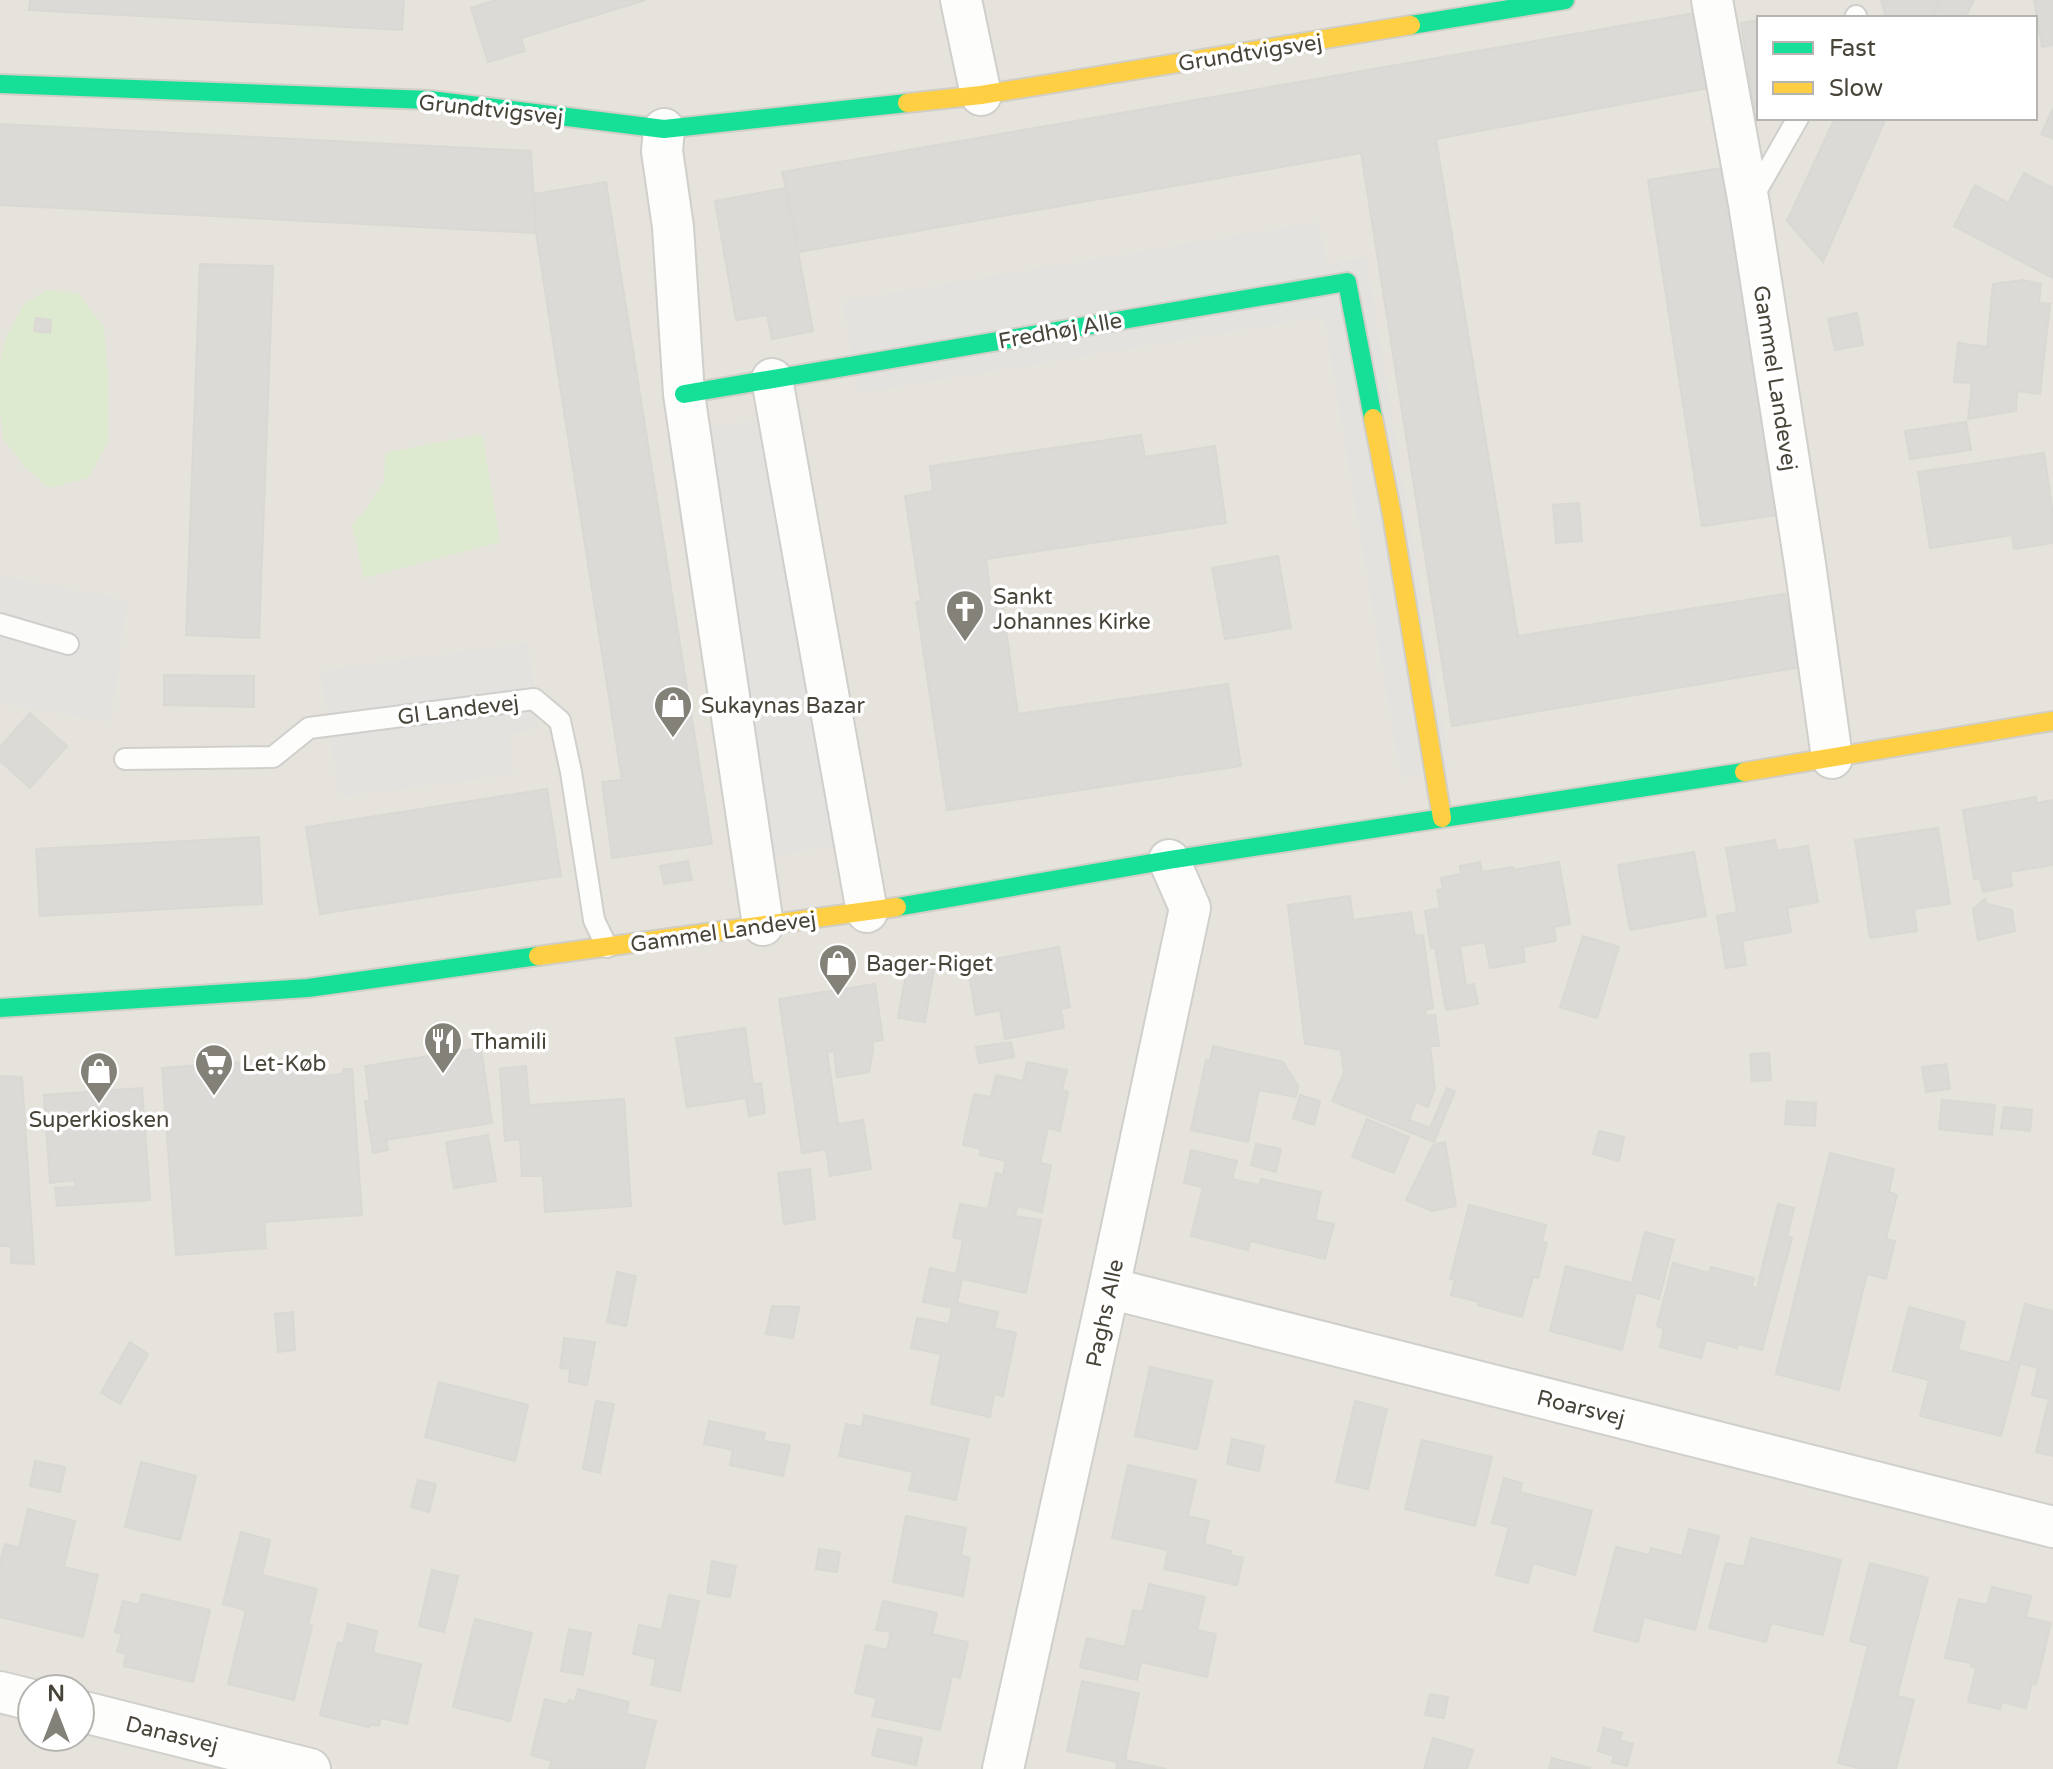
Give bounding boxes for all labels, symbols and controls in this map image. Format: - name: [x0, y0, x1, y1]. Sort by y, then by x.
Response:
- legend: [1757, 16, 2037, 120]
- street label: Grundtvigsvej: [1176, 29, 1324, 77]
- text: Fast: [1829, 34, 1876, 63]
- text: Slow: [1829, 74, 1883, 103]
- street label: Grundtvigsvej: [417, 89, 564, 131]
- street label: Gammel Landevej: [1748, 284, 1802, 473]
- street label: Fredhøj Alle: [996, 307, 1124, 355]
- place label: Sankt Johannes Kirke: [993, 584, 1151, 635]
- church icon: Sankt Johannes Kirke: [944, 588, 986, 643]
- shop icon: Sukaynas Bazar: [652, 684, 694, 739]
- street label: Gl Landevej: [396, 690, 520, 730]
- place label: Sukaynas Bazar: [701, 693, 865, 719]
- street label: Gammel Landevej: [629, 906, 818, 958]
- shop icon: Bager-Riget: [817, 942, 859, 997]
- place label: Bager-Riget: [866, 951, 993, 977]
- restaurant icon: Thamili: [422, 1020, 464, 1075]
- place label: Thamili: [471, 1029, 547, 1055]
- supermarket icon: Let-Køb: [193, 1042, 235, 1097]
- shop icon: Superkiosken: [78, 1050, 120, 1105]
- place label: Let-Køb: [242, 1051, 327, 1077]
- place label: Superkiosken: [29, 1107, 169, 1133]
- street label: Paghs Alle: [1081, 1257, 1129, 1370]
- street label: Roarsvej: [1534, 1384, 1627, 1431]
- north arrow: [16, 1673, 96, 1753]
- text: N: [47, 1681, 65, 1707]
- street label: Danasvej: [123, 1711, 221, 1759]

